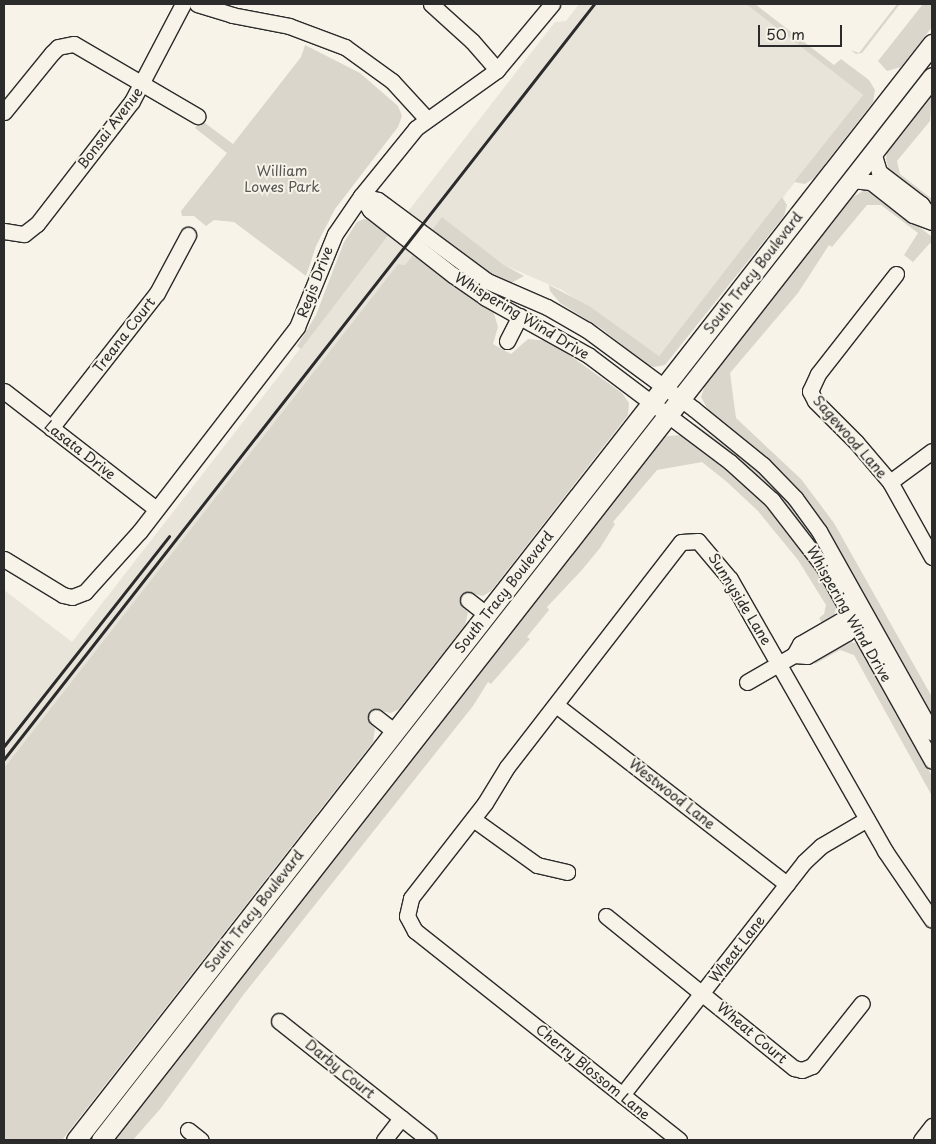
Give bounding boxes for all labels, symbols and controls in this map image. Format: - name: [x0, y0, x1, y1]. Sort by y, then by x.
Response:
- scale bar: [761, 15, 845, 47]
- text: 50 m: [766, 22, 805, 45]
- street label: Bonsai Avenue: [74, 84, 146, 172]
- park label: William Lowes Park: [245, 163, 319, 196]
- street label: South Tracy Boulevard: [699, 208, 807, 338]
- street label: Regis Drive: [294, 244, 336, 320]
- street label: Whispering Wind Drive: [451, 269, 593, 363]
- street label: Treana Court: [90, 294, 158, 376]
- street label: Sagewood Lane: [809, 392, 891, 482]
- street label: Lasata Drive: [41, 417, 119, 483]
- street label: South Tracy Boulevard: [450, 527, 558, 657]
- street label: Whispering Wind Drive: [803, 543, 895, 685]
- street label: Sunnyside Lane: [705, 550, 775, 648]
- street label: Westwood Lane: [625, 755, 719, 833]
- street label: South Tracy Boulevard: [200, 846, 308, 976]
- street label: Wheat Lane: [706, 912, 768, 986]
- street label: Wheat Court: [713, 999, 791, 1067]
- street label: Cherry Blossom Lane: [532, 1020, 654, 1124]
- street label: Darby Court: [302, 1036, 378, 1102]

